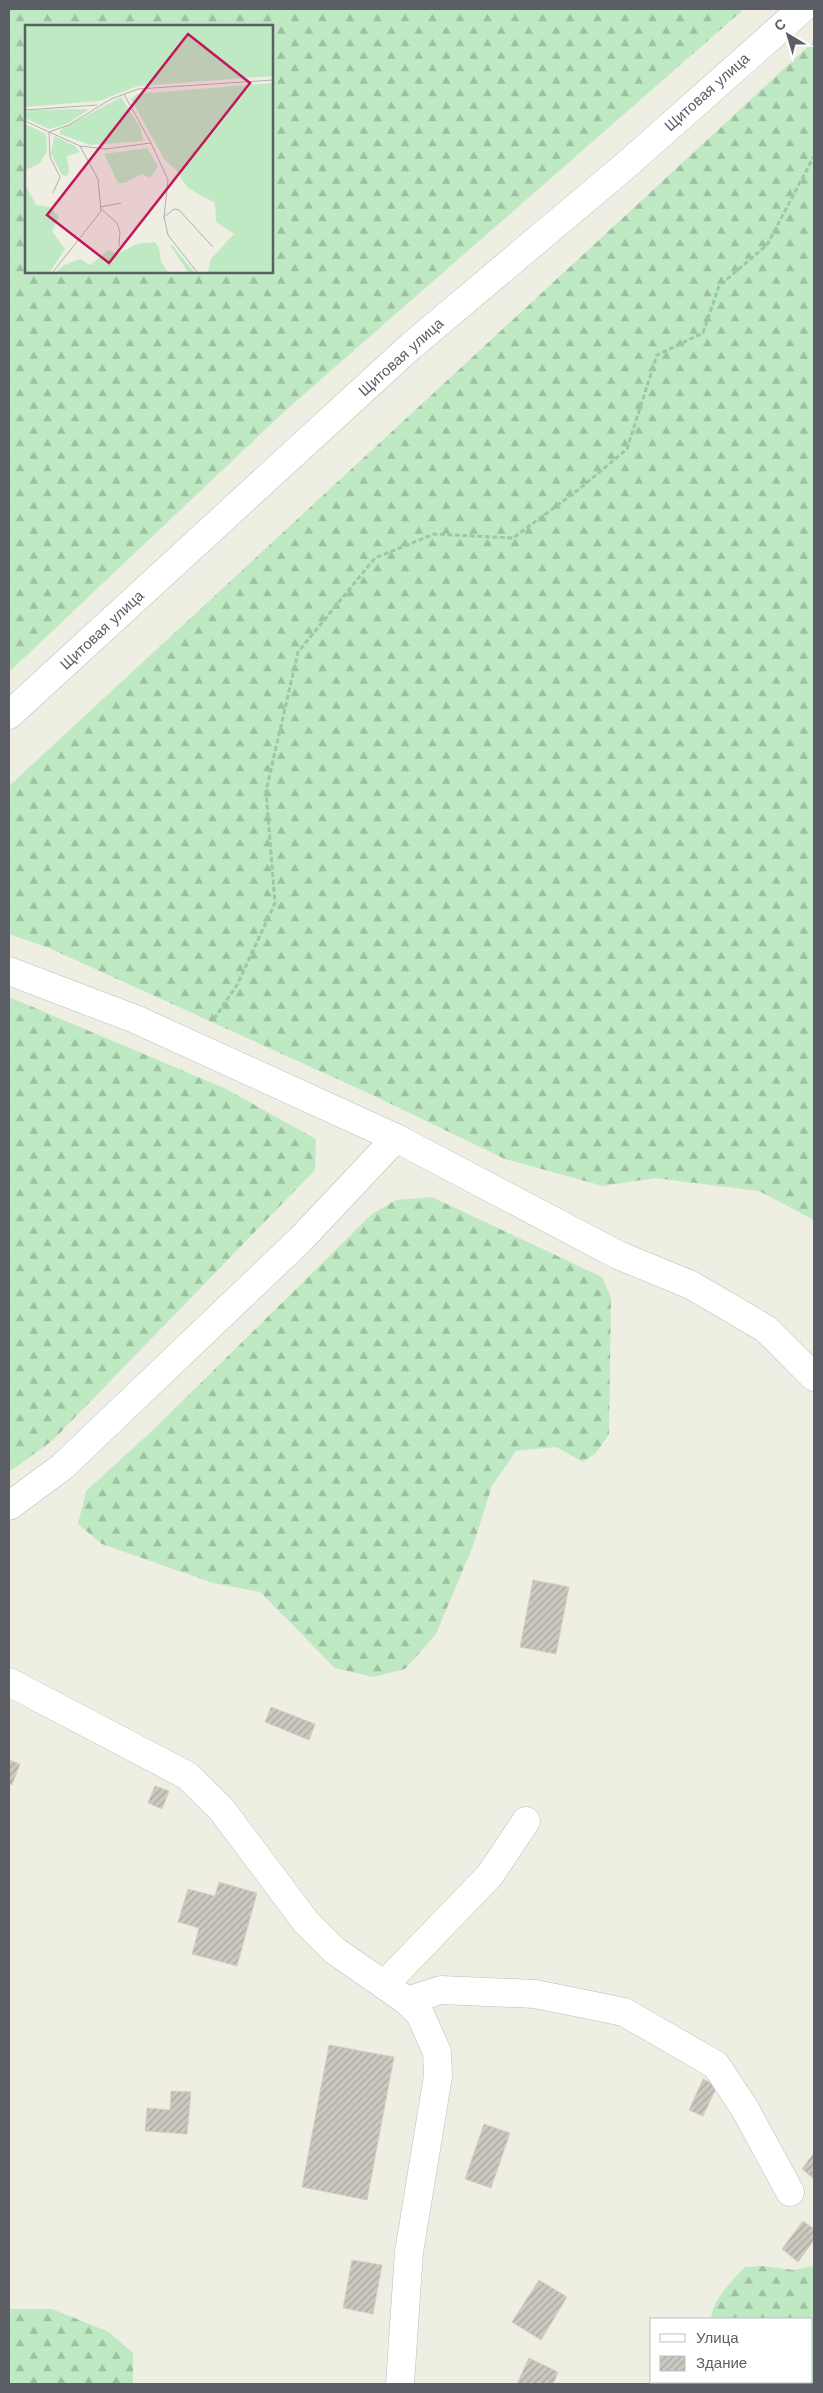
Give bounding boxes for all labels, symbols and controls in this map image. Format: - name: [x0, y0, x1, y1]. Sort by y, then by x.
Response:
- north arrow: [763, 10, 813, 60]
- text: С: [771, 15, 789, 34]
- inset map: [25, 25, 272, 272]
- street label: Щитовая улица: [661, 49, 754, 135]
- street label: Щитовая улица: [355, 314, 448, 400]
- street label: Щитовая улица: [56, 586, 148, 673]
- legend: [650, 2318, 813, 2383]
- text: Улица: [696, 2329, 739, 2347]
- text: Здание: [696, 2354, 747, 2372]

